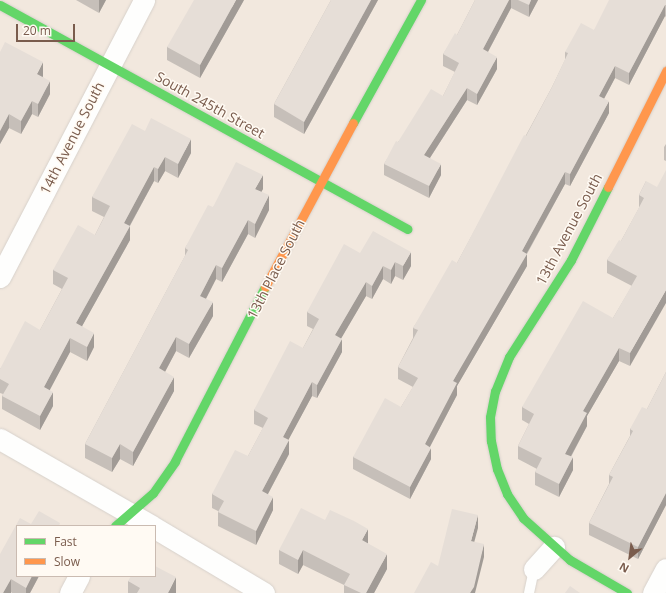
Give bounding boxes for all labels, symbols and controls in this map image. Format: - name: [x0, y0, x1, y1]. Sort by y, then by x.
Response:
- scale bar: [18, 16, 77, 42]
- text: 20 m: [23, 22, 51, 39]
- street label: South 245th Street: [152, 68, 268, 142]
- street label: 14th Avenue South: [36, 79, 108, 197]
- street label: 13th Avenue South: [533, 170, 605, 288]
- street label: 13th Place South: [244, 216, 308, 322]
- legend: [16, 525, 156, 577]
- text: Fast: [54, 533, 77, 550]
- north arrow: [610, 537, 650, 577]
- text: Slow: [54, 553, 80, 570]
- text: N: [616, 559, 631, 577]

